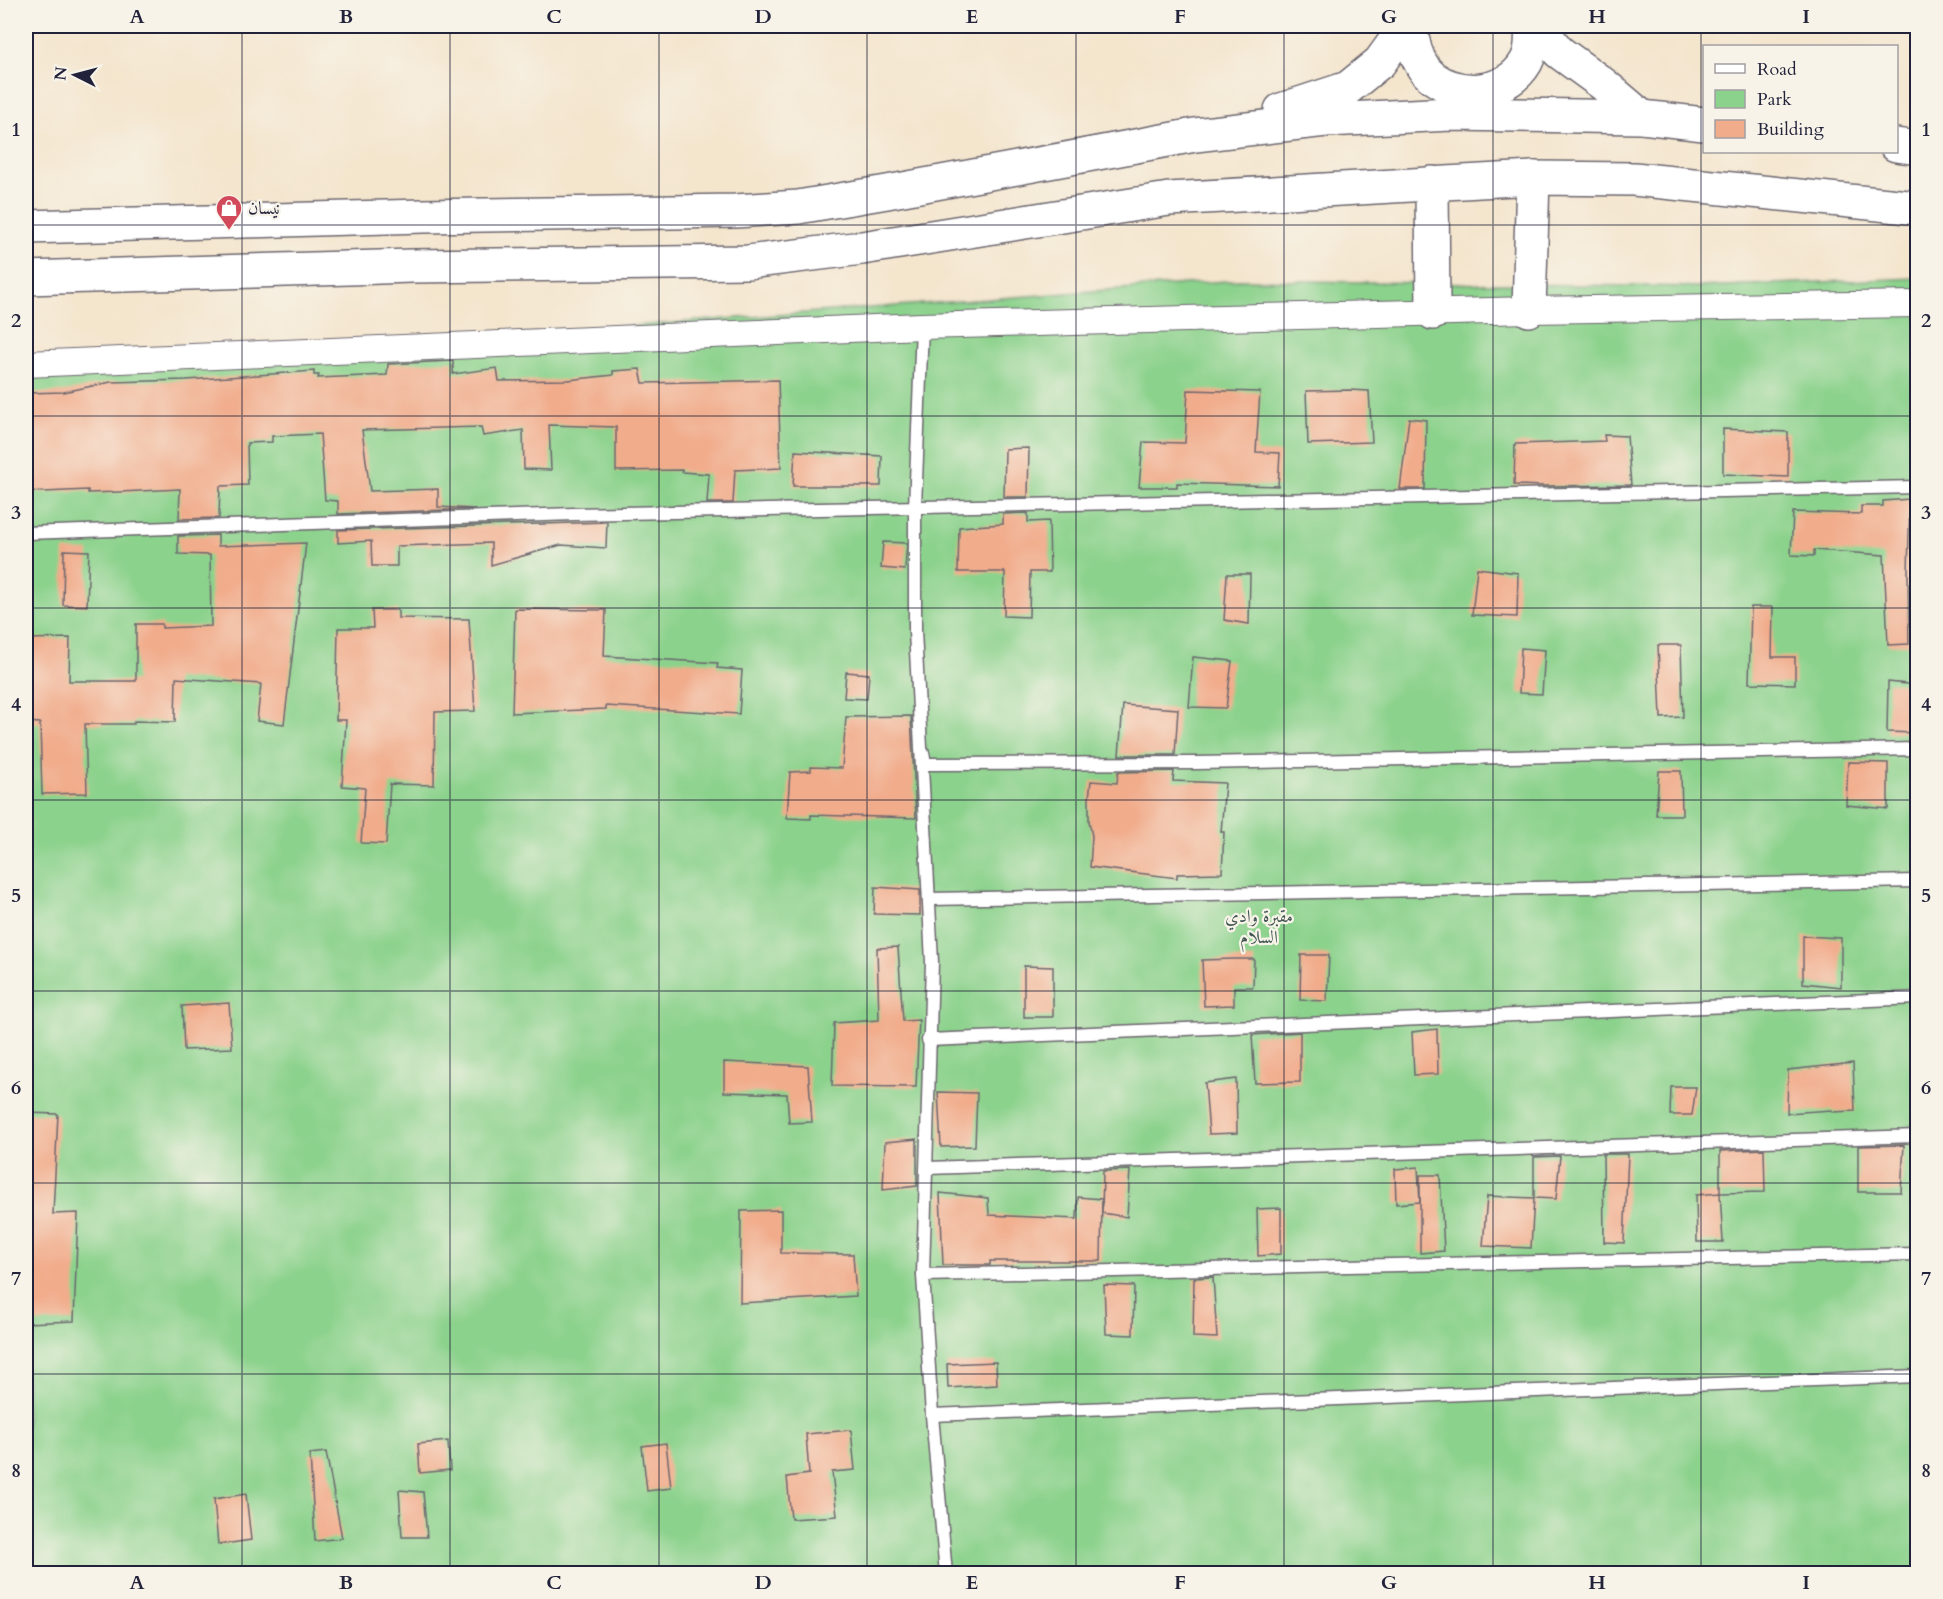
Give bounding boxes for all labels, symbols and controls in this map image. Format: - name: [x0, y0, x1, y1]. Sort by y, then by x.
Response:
- text: A: [129, 3, 145, 30]
- text: B: [339, 3, 353, 30]
- text: C: [546, 3, 562, 30]
- text: D: [754, 3, 772, 30]
- text: E: [966, 3, 978, 30]
- text: F: [1174, 3, 1186, 30]
- text: G: [1381, 3, 1397, 30]
- text: H: [1588, 3, 1606, 30]
- text: I: [1802, 3, 1810, 30]
- north arrow: [45, 45, 105, 105]
- legend: [1703, 45, 1898, 153]
- text: Road: [1757, 57, 1797, 82]
- text: N: [49, 65, 73, 82]
- text: Park: [1757, 87, 1792, 112]
- text: 1: [11, 116, 21, 143]
- text: 1: [1921, 116, 1931, 143]
- text: Building: [1757, 117, 1825, 142]
- shop icon: نيسان: [214, 193, 244, 231]
- place label: نيسان: [248, 196, 280, 221]
- text: 2: [11, 307, 21, 334]
- text: 2: [1921, 307, 1931, 334]
- text: 3: [11, 499, 21, 526]
- text: 3: [1921, 499, 1931, 526]
- text: 4: [11, 691, 21, 718]
- text: 4: [1921, 691, 1931, 718]
- text: 5: [11, 882, 21, 909]
- text: 5: [1921, 882, 1931, 909]
- park label: مقبرة وادي السلام: [1225, 904, 1293, 953]
- text: 6: [11, 1074, 21, 1101]
- text: 6: [1921, 1074, 1931, 1101]
- text: 7: [11, 1265, 21, 1292]
- text: 7: [1921, 1265, 1931, 1292]
- text: 8: [11, 1457, 21, 1484]
- text: 8: [1921, 1457, 1931, 1484]
- text: A: [129, 1569, 145, 1596]
- text: B: [339, 1569, 353, 1596]
- text: C: [546, 1569, 562, 1596]
- text: D: [754, 1569, 772, 1596]
- text: E: [966, 1569, 978, 1596]
- text: F: [1174, 1569, 1186, 1596]
- text: G: [1381, 1569, 1397, 1596]
- text: H: [1588, 1569, 1606, 1596]
- text: I: [1802, 1569, 1810, 1596]

